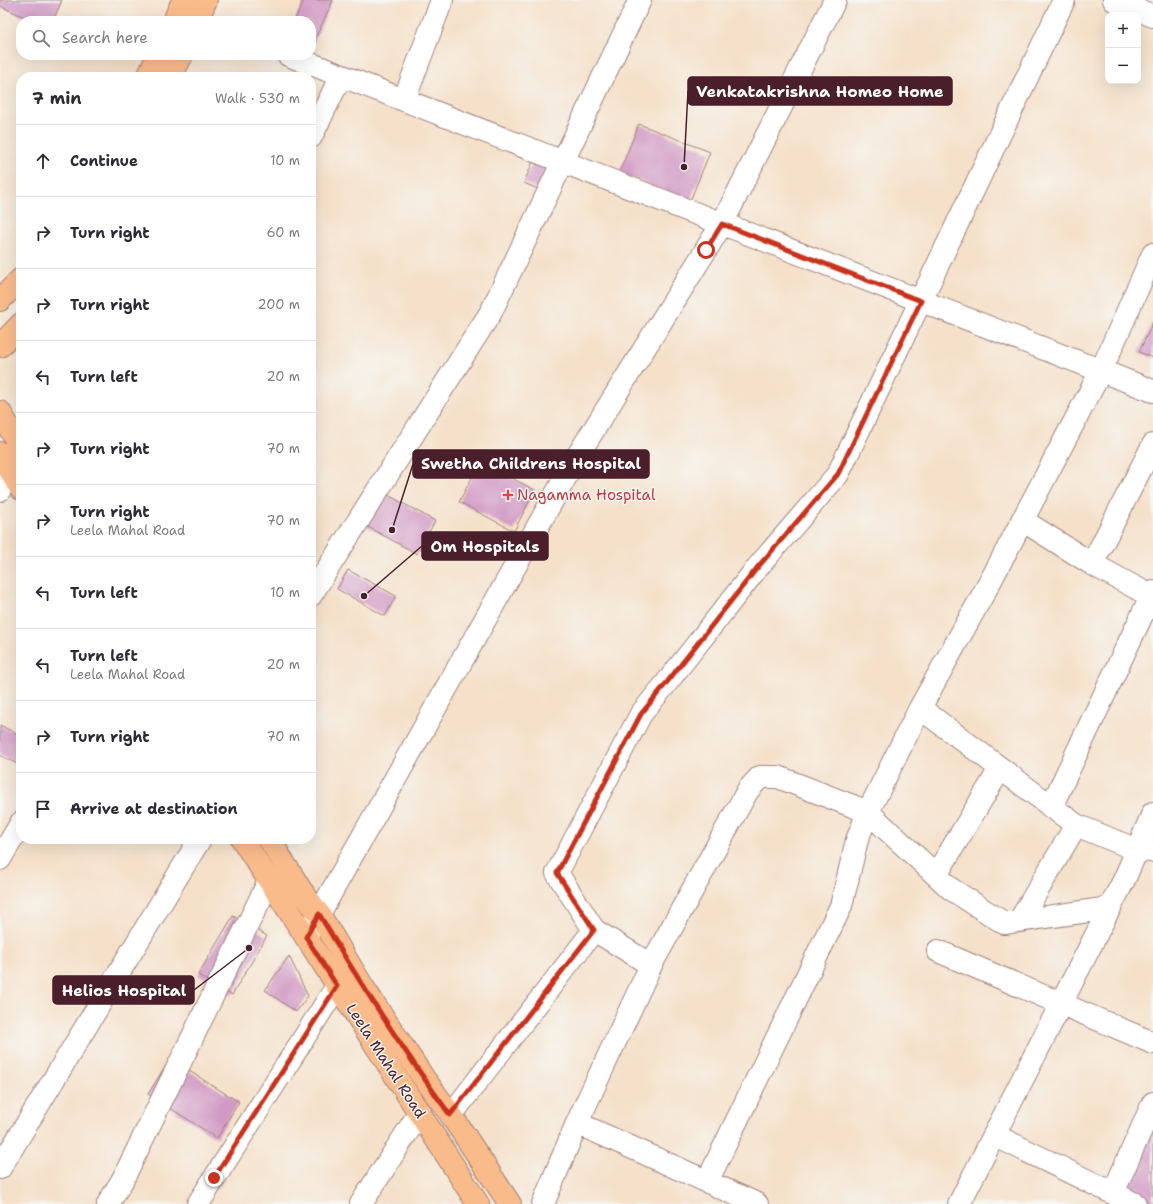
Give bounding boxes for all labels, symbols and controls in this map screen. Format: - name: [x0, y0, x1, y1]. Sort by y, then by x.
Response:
- map controls: [1105, 12, 1141, 84]
- button: +: [1105, 12, 1141, 48]
- search box: [16, 16, 316, 60]
- icon: search: [30, 27, 52, 49]
- text: Search here: [62, 28, 148, 48]
- button: −: [1105, 48, 1141, 84]
- callout: Venkatakrishna Homeo Home: [688, 77, 952, 105]
- text: Venkatakrishna Homeo Home: [696, 81, 944, 102]
- text: 7 min: [32, 87, 82, 109]
- text: Walk · 530 m: [215, 90, 300, 107]
- icon: ahead: [32, 150, 54, 172]
- text: Continue: [70, 151, 138, 171]
- text: 10 m: [270, 152, 300, 169]
- icon: right: [32, 222, 54, 244]
- text: Turn right: [70, 223, 150, 243]
- text: 60 m: [267, 224, 300, 241]
- route start: [697, 241, 715, 259]
- icon: right: [32, 294, 54, 316]
- text: Turn right: [70, 295, 150, 315]
- text: 200 m: [258, 296, 300, 313]
- icon: left: [32, 366, 54, 388]
- text: Turn left: [70, 367, 138, 387]
- text: 20 m: [267, 368, 300, 385]
- icon: right: [32, 438, 54, 460]
- text: Turn right: [70, 439, 150, 459]
- text: 70 m: [266, 440, 300, 457]
- callout: Swetha Childrens Hospital: [413, 450, 649, 478]
- text: Swetha Childrens Hospital: [421, 453, 641, 474]
- place label: Nagamma Hospital: [517, 485, 656, 505]
- marker: Nagamma Hospital: [502, 489, 514, 501]
- text: Turn right: [70, 502, 150, 522]
- icon: right: [32, 510, 54, 532]
- text: 70 m: [266, 512, 300, 529]
- text: Leela Mahal Road: [70, 522, 185, 539]
- callout: Om Hospitals: [422, 532, 548, 560]
- text: Om Hospitals: [430, 536, 540, 557]
- icon: left: [32, 582, 54, 604]
- text: Turn left: [70, 583, 138, 603]
- text: 10 m: [270, 584, 300, 601]
- text: Turn left: [70, 646, 138, 666]
- icon: left: [32, 654, 54, 676]
- text: 20 m: [267, 656, 300, 673]
- text: Leela Mahal Road: [70, 666, 185, 683]
- icon: right: [32, 726, 54, 748]
- text: Turn right: [70, 727, 150, 747]
- text: 70 m: [266, 728, 300, 745]
- icon: arrive: [32, 798, 54, 820]
- text: Arrive at destination: [70, 799, 238, 819]
- callout: Helios Hospital: [53, 976, 194, 1004]
- text: Helios Hospital: [62, 980, 187, 1001]
- street label: Leela Mahal Road: [341, 1000, 431, 1123]
- route end: [205, 1169, 223, 1187]

